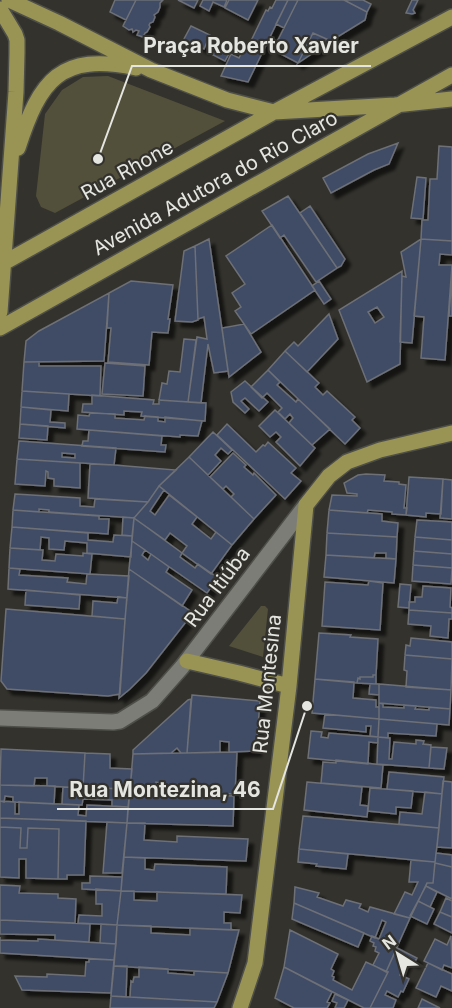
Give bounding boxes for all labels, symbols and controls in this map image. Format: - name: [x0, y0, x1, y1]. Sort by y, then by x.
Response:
- callout: Praça Roberto Xavier: [132, 27, 371, 66]
- text: Praça Roberto Xavier: [143, 33, 359, 58]
- street label: Avenida Adutora do Rio Claro: [88, 106, 342, 260]
- street label: Rua Rhone: [77, 135, 177, 205]
- street label: Rua Itiúba: [179, 542, 255, 632]
- street label: Rua Montesina: [248, 613, 286, 755]
- callout: Rua Montezina, 46: [57, 770, 273, 809]
- text: Rua Montezina, 46: [69, 777, 261, 802]
- north arrow: [368, 924, 428, 984]
- text: N: [378, 930, 400, 954]

